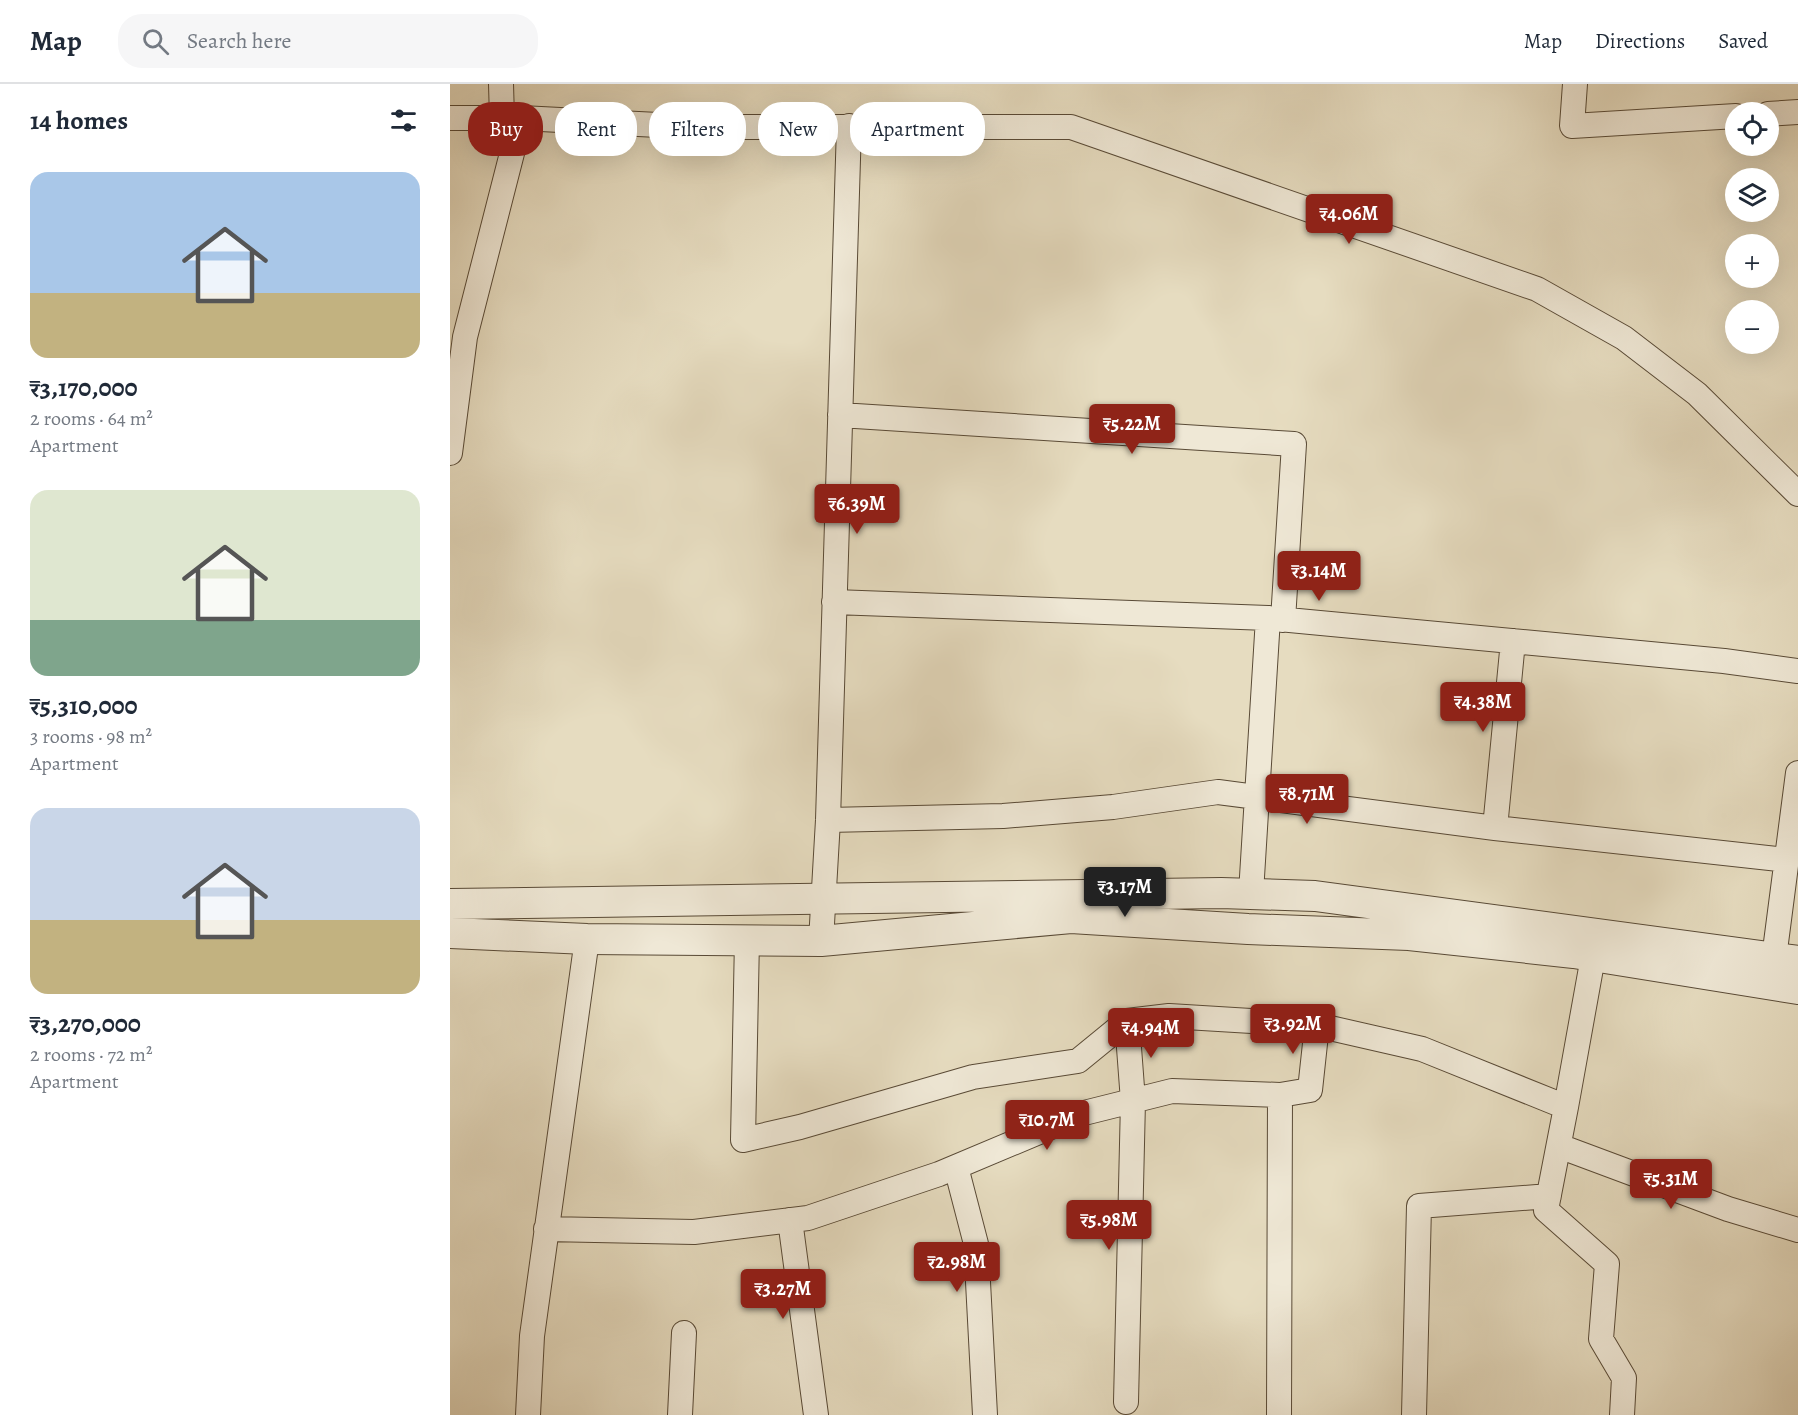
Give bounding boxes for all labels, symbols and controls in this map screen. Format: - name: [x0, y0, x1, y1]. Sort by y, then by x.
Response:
- search box: [118, 14, 538, 68]
- text: Map: [30, 22, 82, 60]
- icon: search: [139, 25, 172, 58]
- text: Search here: [187, 26, 291, 56]
- text: Map: [1524, 27, 1562, 55]
- text: Directions: [1595, 27, 1685, 55]
- text: Saved: [1718, 27, 1768, 55]
- chip: Buy: [468, 102, 543, 156]
- chip: Rent: [555, 102, 637, 156]
- chip: Filters: [649, 102, 746, 156]
- chip: New: [758, 102, 838, 156]
- chip: Apartment: [850, 102, 985, 156]
- map controls: [1725, 102, 1779, 354]
- button: locate: [1725, 102, 1779, 156]
- text: 14 homes: [30, 103, 128, 138]
- icon: filters: [387, 104, 420, 137]
- button: layers: [1725, 168, 1779, 222]
- pin: ₹4.06M: [1300, 194, 1398, 245]
- text: ₹4.06M: [1320, 200, 1378, 227]
- icon: home: [171, 211, 279, 319]
- button: +: [1725, 234, 1779, 288]
- button: −: [1725, 300, 1779, 354]
- text: ₹3,170,000: [30, 370, 138, 405]
- pin: ₹5.22M: [1083, 404, 1181, 455]
- text: 2 rooms · 64 m²: [30, 405, 153, 432]
- text: ₹5.22M: [1103, 410, 1161, 437]
- text: Apartment: [30, 432, 119, 459]
- pin: ₹6.39M: [808, 484, 906, 535]
- text: ₹6.39M: [829, 490, 886, 517]
- icon: home: [171, 529, 279, 637]
- pin: ₹3.14M: [1270, 551, 1368, 602]
- text: ₹3.14M: [1292, 557, 1346, 584]
- pin: ₹4.38M: [1434, 682, 1532, 733]
- text: ₹5,310,000: [30, 688, 138, 723]
- text: ₹4.38M: [1454, 688, 1512, 715]
- text: 3 rooms · 98 m²: [30, 723, 152, 750]
- text: Apartment: [30, 750, 119, 777]
- pin: ₹8.71M: [1258, 774, 1356, 825]
- text: ₹8.71M: [1279, 780, 1335, 807]
- icon: home: [171, 847, 279, 955]
- pin: ₹3.17M: [1076, 867, 1174, 918]
- text: ₹3.17M: [1098, 873, 1152, 900]
- pin: ₹3.92M: [1244, 1004, 1342, 1055]
- text: ₹3,270,000: [30, 1006, 141, 1041]
- pin: ₹4.94M: [1102, 1008, 1200, 1059]
- text: ₹3.92M: [1264, 1010, 1322, 1037]
- text: ₹4.94M: [1122, 1014, 1180, 1041]
- text: 2 rooms · 72 m²: [30, 1041, 152, 1068]
- text: Apartment: [30, 1068, 119, 1095]
- pin: ₹10.7M: [998, 1100, 1096, 1151]
- text: ₹10.7M: [1019, 1106, 1075, 1133]
- pin: ₹5.31M: [1622, 1159, 1720, 1210]
- text: ₹5.31M: [1644, 1165, 1698, 1192]
- pin: ₹5.98M: [1060, 1200, 1158, 1251]
- text: ₹5.98M: [1080, 1206, 1138, 1233]
- pin: ₹2.98M: [908, 1242, 1006, 1293]
- text: ₹2.98M: [928, 1248, 986, 1275]
- pin: ₹3.27M: [734, 1269, 832, 1320]
- text: ₹3.27M: [755, 1275, 811, 1302]

